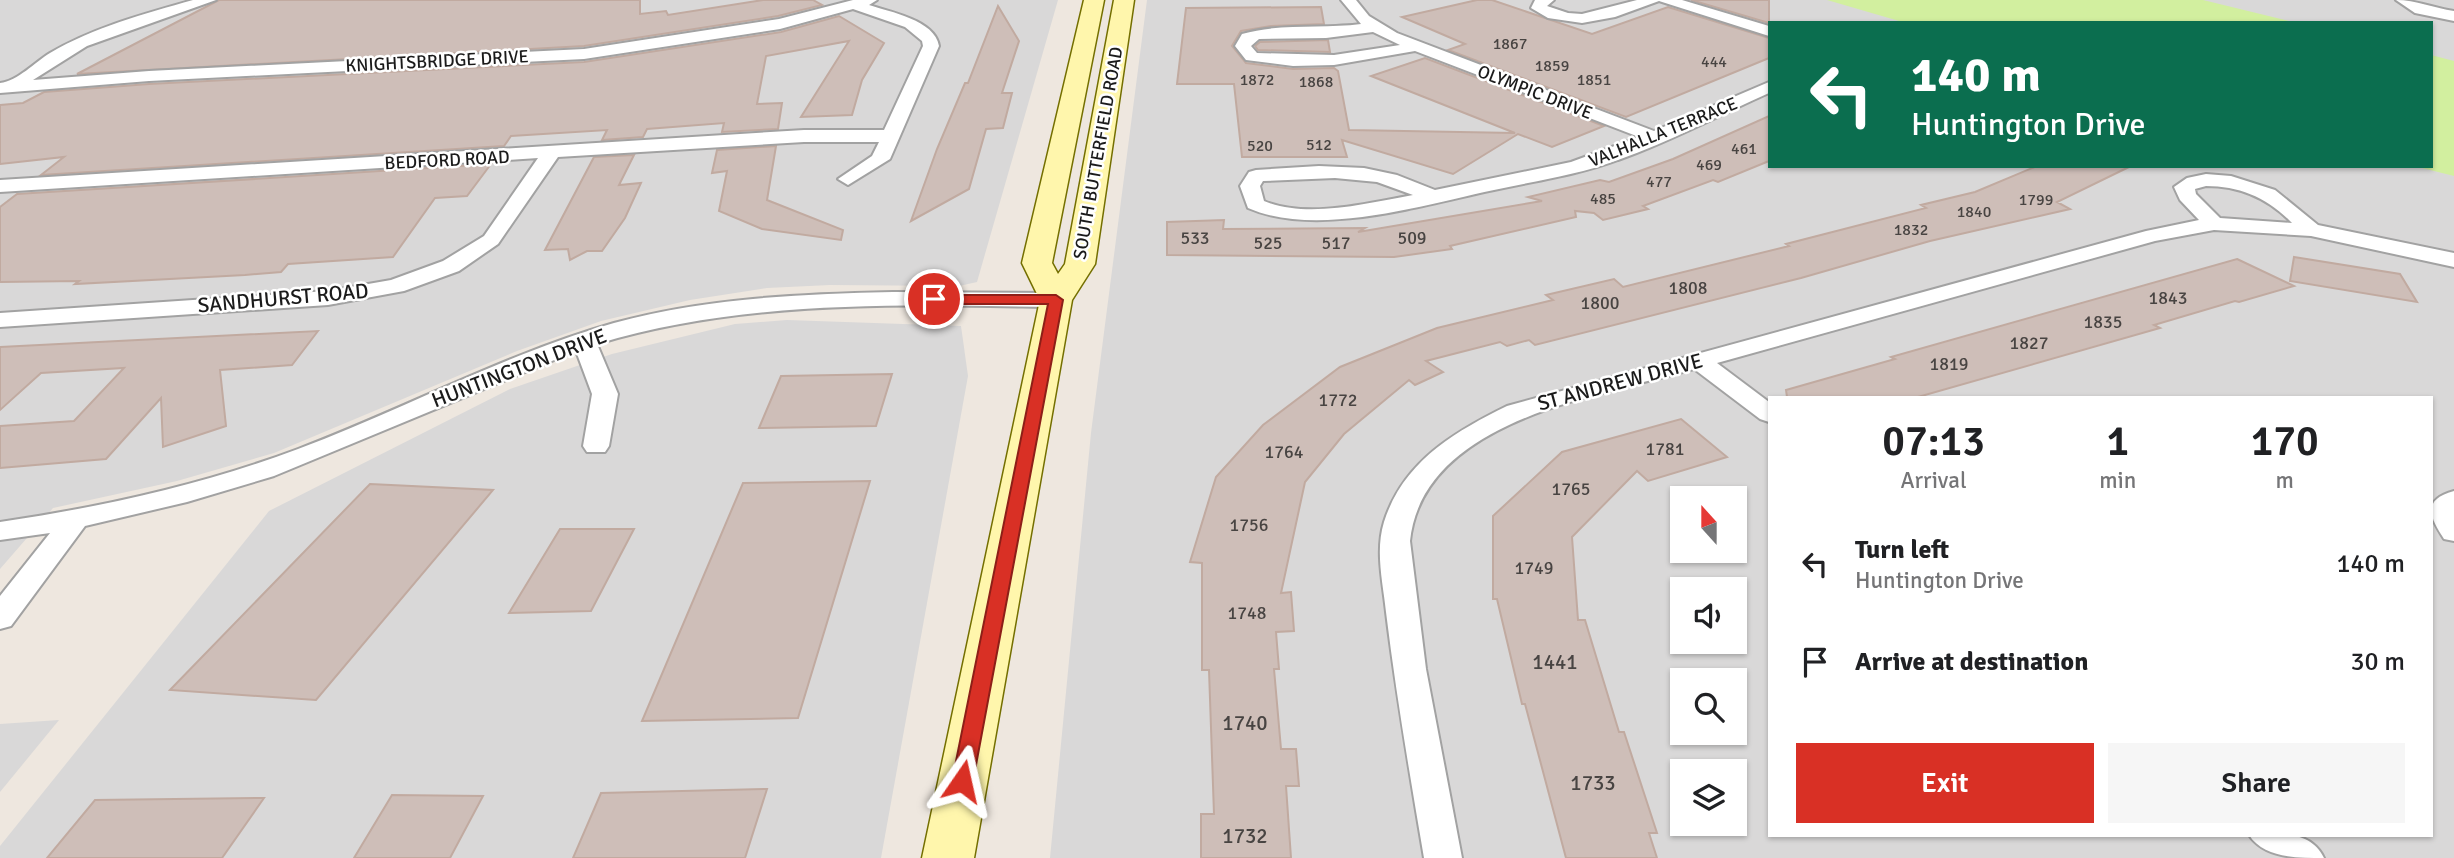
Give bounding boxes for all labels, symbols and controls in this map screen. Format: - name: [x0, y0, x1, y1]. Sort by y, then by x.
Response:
- house number: 1867: [1493, 34, 1527, 54]
- street label: KNIGHTSBRIDGE DRIVE: [345, 45, 529, 77]
- street label: SOUTH BUTTERFIELD ROAD: [1068, 45, 1128, 261]
- text: 140 m: [1911, 45, 2041, 105]
- icon: left: [1796, 49, 1887, 140]
- house number: 444: [1701, 52, 1727, 72]
- house number: 1859: [1535, 56, 1569, 76]
- street label: OLYMPIC DRIVE: [1475, 60, 1595, 124]
- house number: 1872: [1240, 70, 1274, 90]
- house number: 1851: [1577, 70, 1611, 90]
- house number: 1868: [1299, 72, 1333, 92]
- street label: VALHALLA TERRACE: [1585, 92, 1741, 172]
- text: Huntington Drive: [1911, 105, 2146, 144]
- house number: 512: [1306, 135, 1332, 155]
- house number: 520: [1247, 136, 1273, 156]
- house number: 461: [1731, 139, 1757, 159]
- street label: BEDFORD ROAD: [384, 146, 510, 174]
- house number: 469: [1696, 155, 1722, 175]
- house number: 477: [1646, 172, 1672, 192]
- house number: 485: [1590, 189, 1616, 209]
- house number: 1799: [2019, 190, 2053, 210]
- house number: 1840: [1957, 202, 1991, 222]
- house number: 1832: [1894, 220, 1928, 240]
- house number: 533: [1180, 227, 1210, 249]
- house number: 509: [1397, 227, 1427, 249]
- house number: 525: [1253, 232, 1283, 254]
- house number: 517: [1321, 232, 1351, 254]
- pin: [904, 269, 964, 329]
- house number: 1808: [1669, 277, 1707, 299]
- street label: SANDHURST ROAD: [196, 278, 370, 318]
- icon: arrive: [915, 280, 953, 318]
- house number: 1843: [2149, 287, 2187, 309]
- house number: 1800: [1581, 292, 1619, 314]
- house number: 1835: [2084, 311, 2122, 333]
- street label: HUNTINGTON DRIVE: [428, 323, 610, 413]
- house number: 1827: [2010, 332, 2048, 354]
- street label: ST ANDREW DRIVE: [1534, 347, 1706, 417]
- house number: 1819: [1930, 353, 1968, 375]
- house number: 1772: [1319, 389, 1357, 411]
- text: 07:13: [1882, 416, 1985, 467]
- text: 1: [2106, 416, 2129, 467]
- text: 170: [2251, 416, 2319, 467]
- house number: 1781: [1646, 438, 1684, 460]
- house number: 1764: [1265, 441, 1304, 463]
- text: Arrival: [1900, 466, 1967, 495]
- text: min: [2099, 466, 2136, 495]
- text: m: [2275, 466, 2294, 495]
- house number: 1765: [1552, 478, 1590, 500]
- north arrow: [1670, 486, 1746, 564]
- map controls: [1670, 486, 1747, 836]
- house number: 1756: [1230, 514, 1268, 536]
- text: Turn left: [1855, 534, 1949, 566]
- icon: left: [1796, 545, 1834, 583]
- text: 140 m: [2336, 548, 2405, 580]
- house number: 1749: [1515, 557, 1553, 579]
- text: Huntington Drive: [1855, 566, 2024, 595]
- button: sound: [1670, 577, 1747, 654]
- house number: 1748: [1228, 602, 1266, 624]
- icon: arrive: [1796, 643, 1834, 681]
- text: Arrive at destination: [1855, 646, 2088, 678]
- text: 30 m: [2350, 646, 2405, 678]
- house number: 1441: [1532, 649, 1578, 675]
- button: search: [1670, 668, 1747, 745]
- house number: 1740: [1222, 710, 1268, 736]
- button: Exit: [1796, 743, 2094, 823]
- button: Share: [2108, 743, 2405, 823]
- position arrow: [925, 744, 999, 818]
- button: layers: [1670, 759, 1747, 836]
- house number: 1733: [1570, 770, 1616, 796]
- house number: 1732: [1222, 823, 1268, 849]

